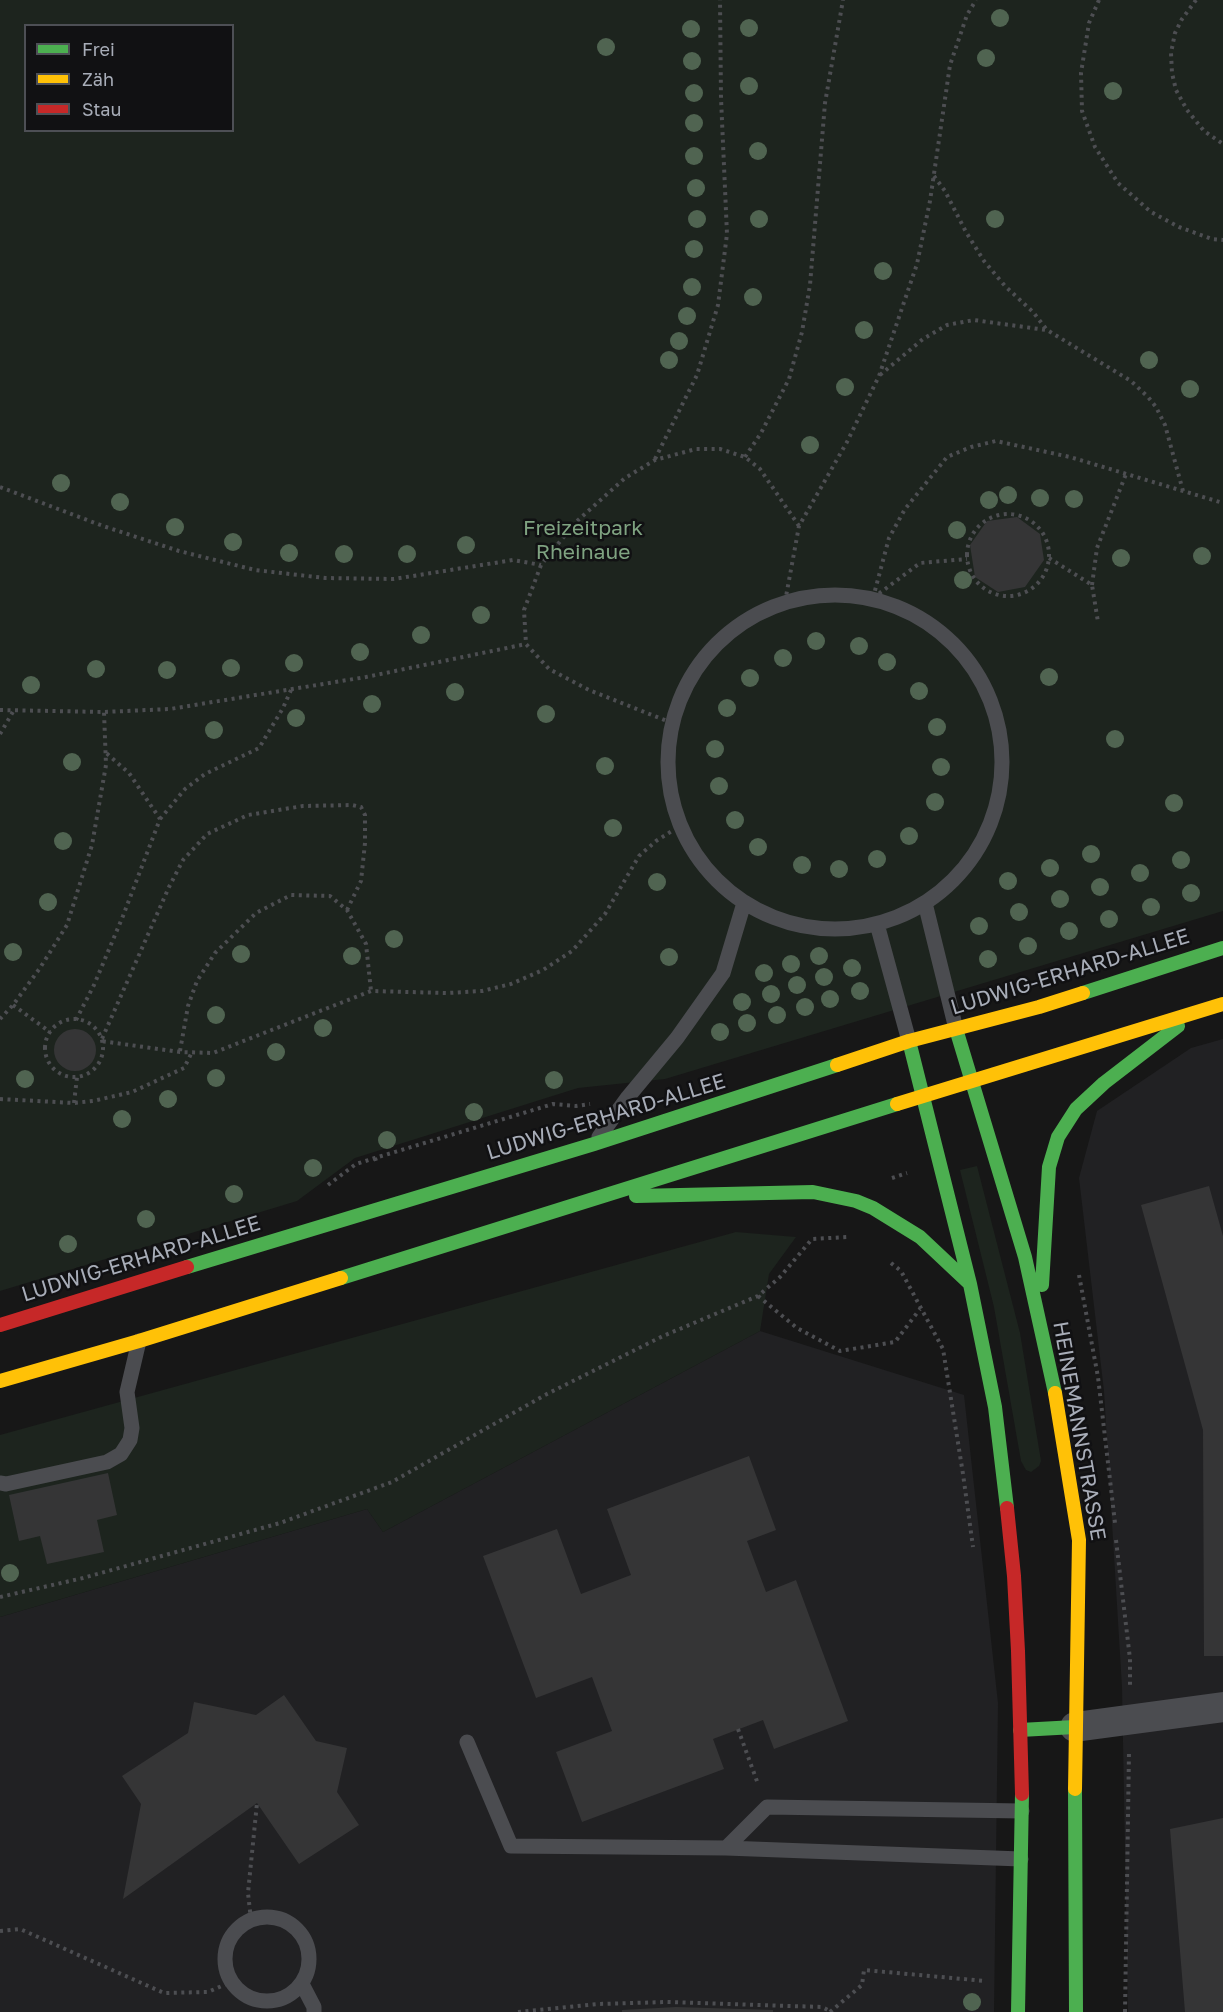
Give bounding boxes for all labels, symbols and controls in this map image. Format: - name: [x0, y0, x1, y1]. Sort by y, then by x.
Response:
- legend: [24, 24, 234, 132]
- text: Frei: [82, 38, 115, 60]
- text: Zäh: [82, 68, 114, 90]
- text: Stau: [82, 98, 121, 120]
- park label: Freizeitpark Rheinaue: [523, 515, 643, 565]
- street label: LUDWIG-ERHARD-ALLEE: [948, 924, 1192, 1020]
- street label: LUDWIG-ERHARD-ALLEE: [484, 1069, 728, 1165]
- street label: LUDWIG-ERHARD-ALLEE: [19, 1211, 263, 1307]
- street label: HEINEMANNSTRASSE: [1047, 1319, 1111, 1543]

